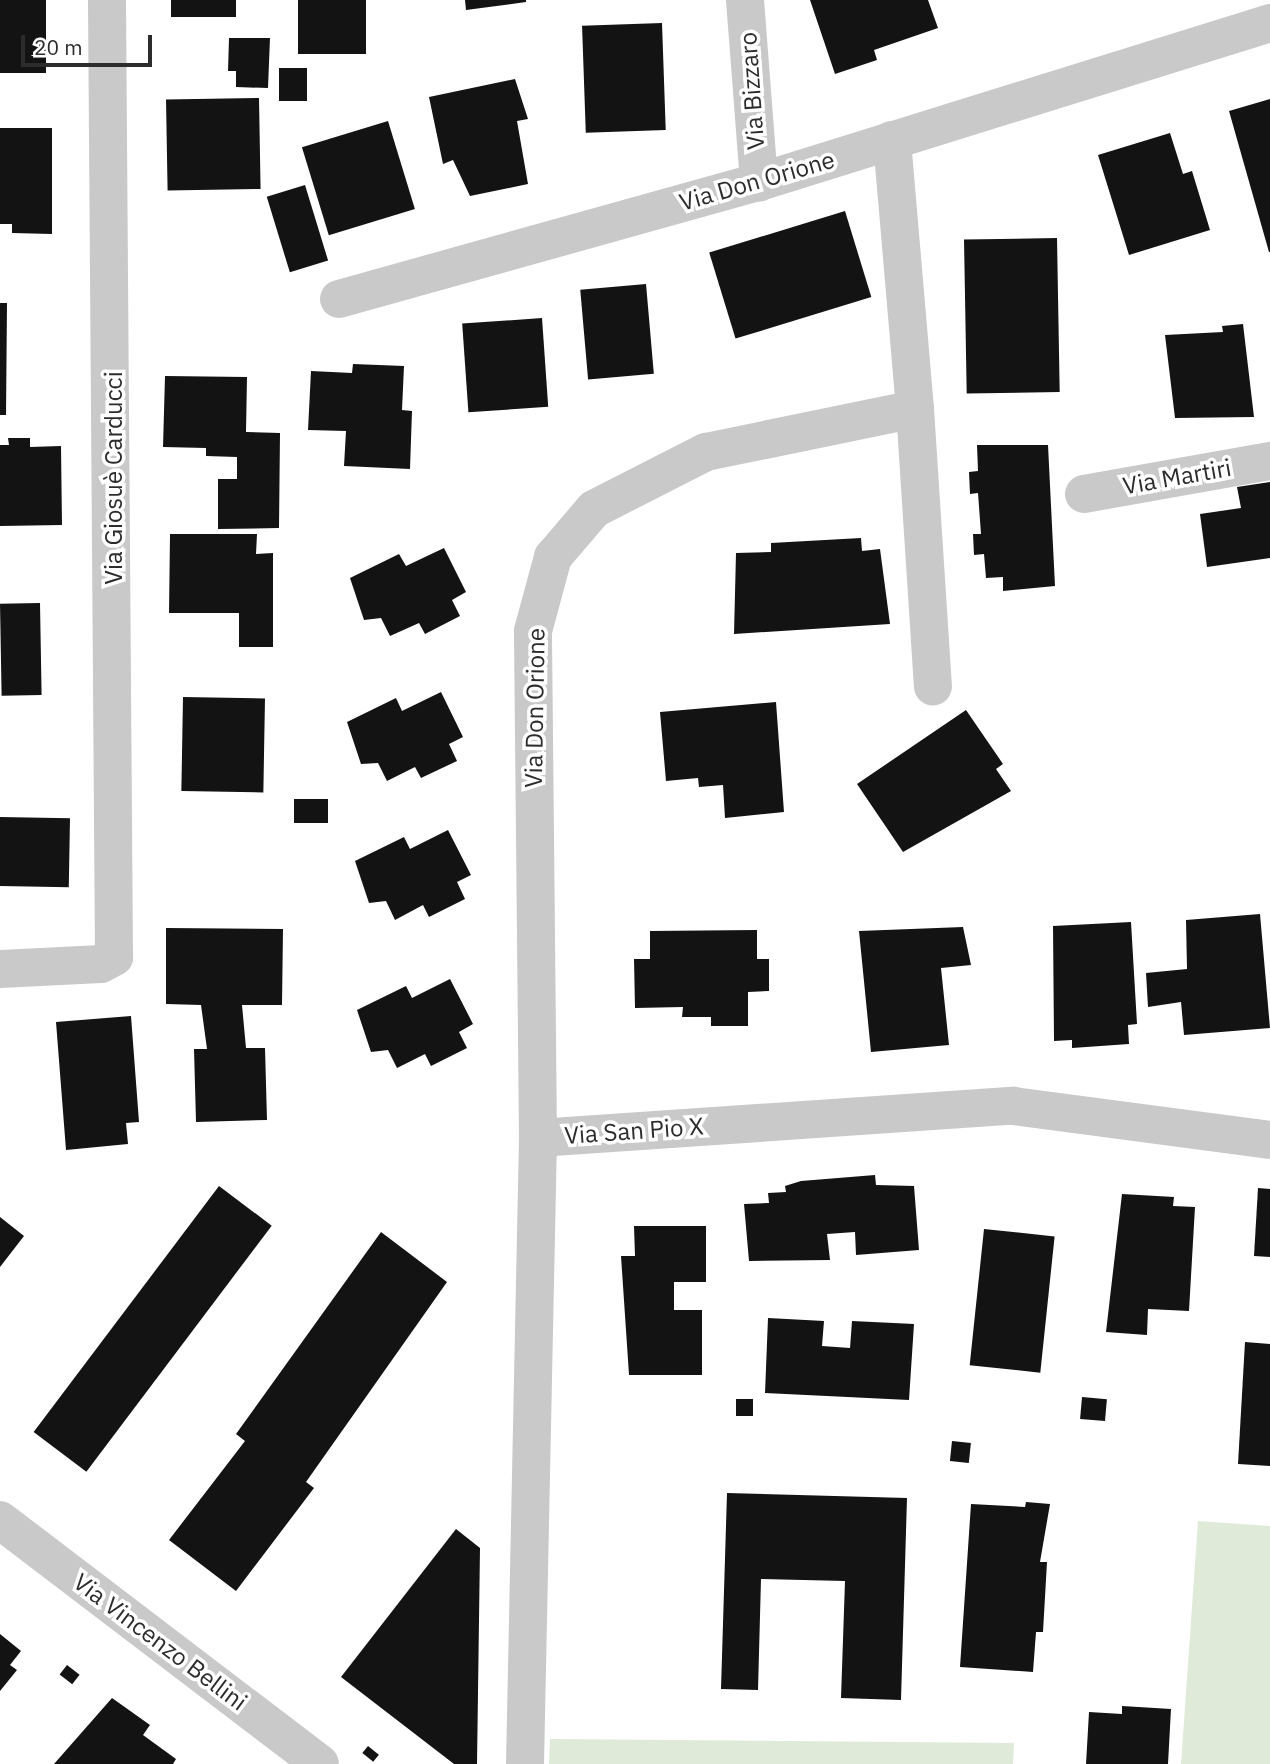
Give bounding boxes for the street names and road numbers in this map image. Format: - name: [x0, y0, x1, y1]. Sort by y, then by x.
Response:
- street label: Via Bizzaro: [734, 31, 770, 151]
- street label: Via Don Orione: [676, 145, 838, 217]
- street label: Via Giosuè Carducci: [100, 371, 128, 585]
- street label: Via Martiri: [1121, 453, 1233, 501]
- street label: Via Don Orione: [519, 628, 551, 788]
- street label: Via San Pio X: [563, 1112, 705, 1150]
- street label: Via Vincenzo Bellini: [68, 1567, 252, 1717]

